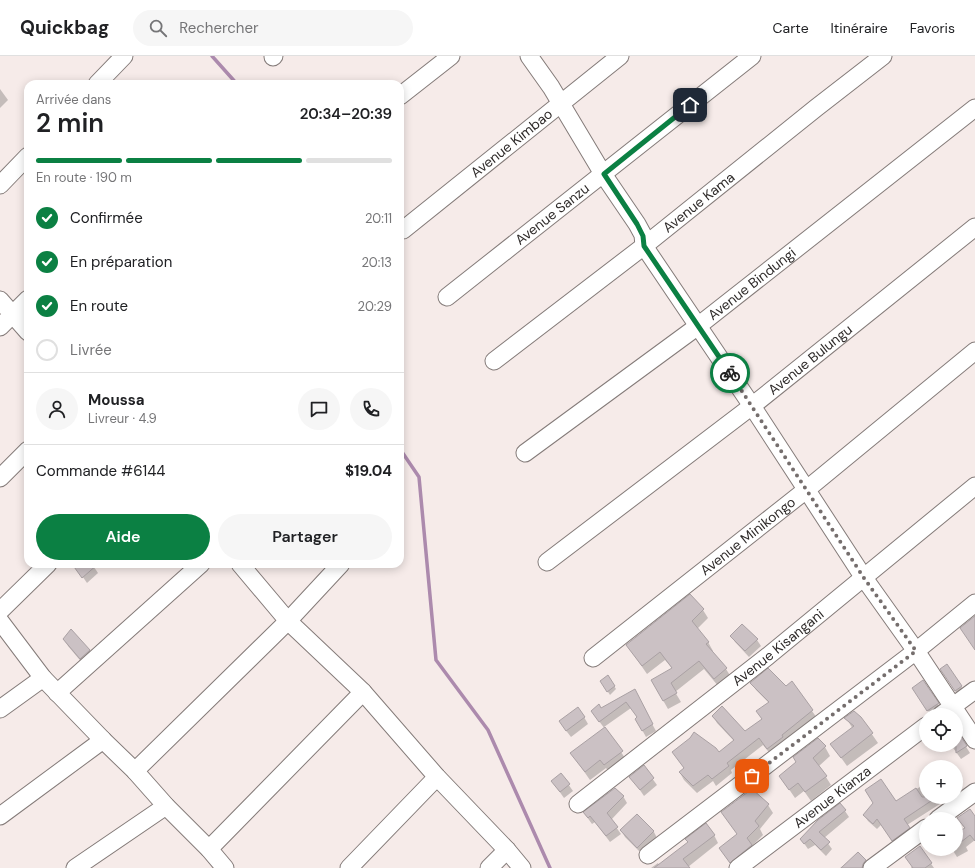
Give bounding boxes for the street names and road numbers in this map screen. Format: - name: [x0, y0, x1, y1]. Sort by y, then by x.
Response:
- street label: Avenue Kimbao: [467, 105, 556, 181]
- street label: Avenue Kama: [659, 168, 738, 236]
- street label: Avenue Sanzu: [511, 179, 593, 249]
- street label: Avenue Bindungi: [704, 243, 799, 324]
- street label: Avenue Bulungu: [764, 320, 856, 399]
- street label: Avenue Minikongo: [696, 493, 799, 579]
- street label: Avenue Kisangani: [728, 605, 827, 690]
- street label: Avenue Kianza: [790, 762, 875, 832]

